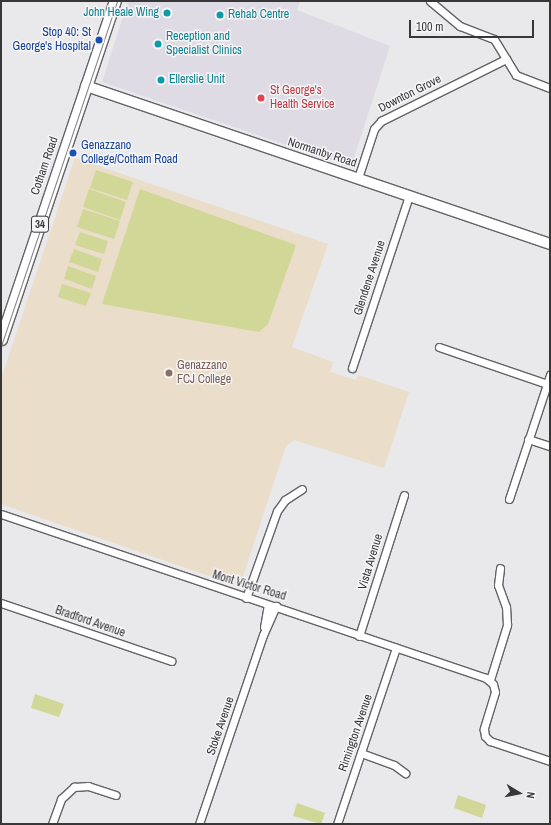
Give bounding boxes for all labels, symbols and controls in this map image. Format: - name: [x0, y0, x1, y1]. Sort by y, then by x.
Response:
- place label: John Heale Wing: [84, 6, 159, 20]
- marker: John Heale Wing: [162, 8, 172, 18]
- place label: Rehab Centre: [228, 8, 289, 22]
- marker: Rehab Centre: [215, 10, 225, 20]
- scale bar: [411, 12, 536, 38]
- text: 100 m: [416, 19, 443, 35]
- place label: Stop 40: St George's Hospital: [13, 26, 91, 54]
- place label: Reception and Specialist Clinics: [166, 30, 242, 58]
- marker: Stop 40: St George's Hospital: [94, 35, 104, 45]
- marker: Reception and Specialist Clinics: [153, 39, 163, 49]
- street label: Downton Grove: [376, 72, 444, 116]
- place label: Ellerslie Unit: [169, 73, 225, 87]
- marker: Ellerslie Unit: [156, 75, 166, 85]
- place label: St George's Health Service: [270, 84, 335, 112]
- marker: St George's Health Service: [255, 92, 267, 104]
- street label: Cotham Road: [28, 135, 62, 197]
- street label: Normanby Road: [286, 135, 358, 171]
- place label: Genazzano College/Cotham Road: [81, 139, 178, 167]
- marker: Genazzano College/Cotham Road: [68, 148, 78, 158]
- road number: 34: [30, 215, 50, 233]
- street label: Glendene Avenue: [351, 238, 389, 318]
- place label: Genazzano FCJ College: [177, 359, 231, 387]
- marker: Genazzano FCJ College: [164, 368, 174, 378]
- street label: Vista Avenue: [356, 532, 386, 592]
- street label: Mont Victor Road: [210, 568, 288, 604]
- street label: Bradford Avenue: [53, 603, 127, 641]
- street label: Rimington Avenue: [336, 692, 376, 774]
- street label: Stoke Avenue: [204, 695, 238, 757]
- north arrow: [499, 773, 539, 813]
- text: N: [523, 791, 538, 799]

